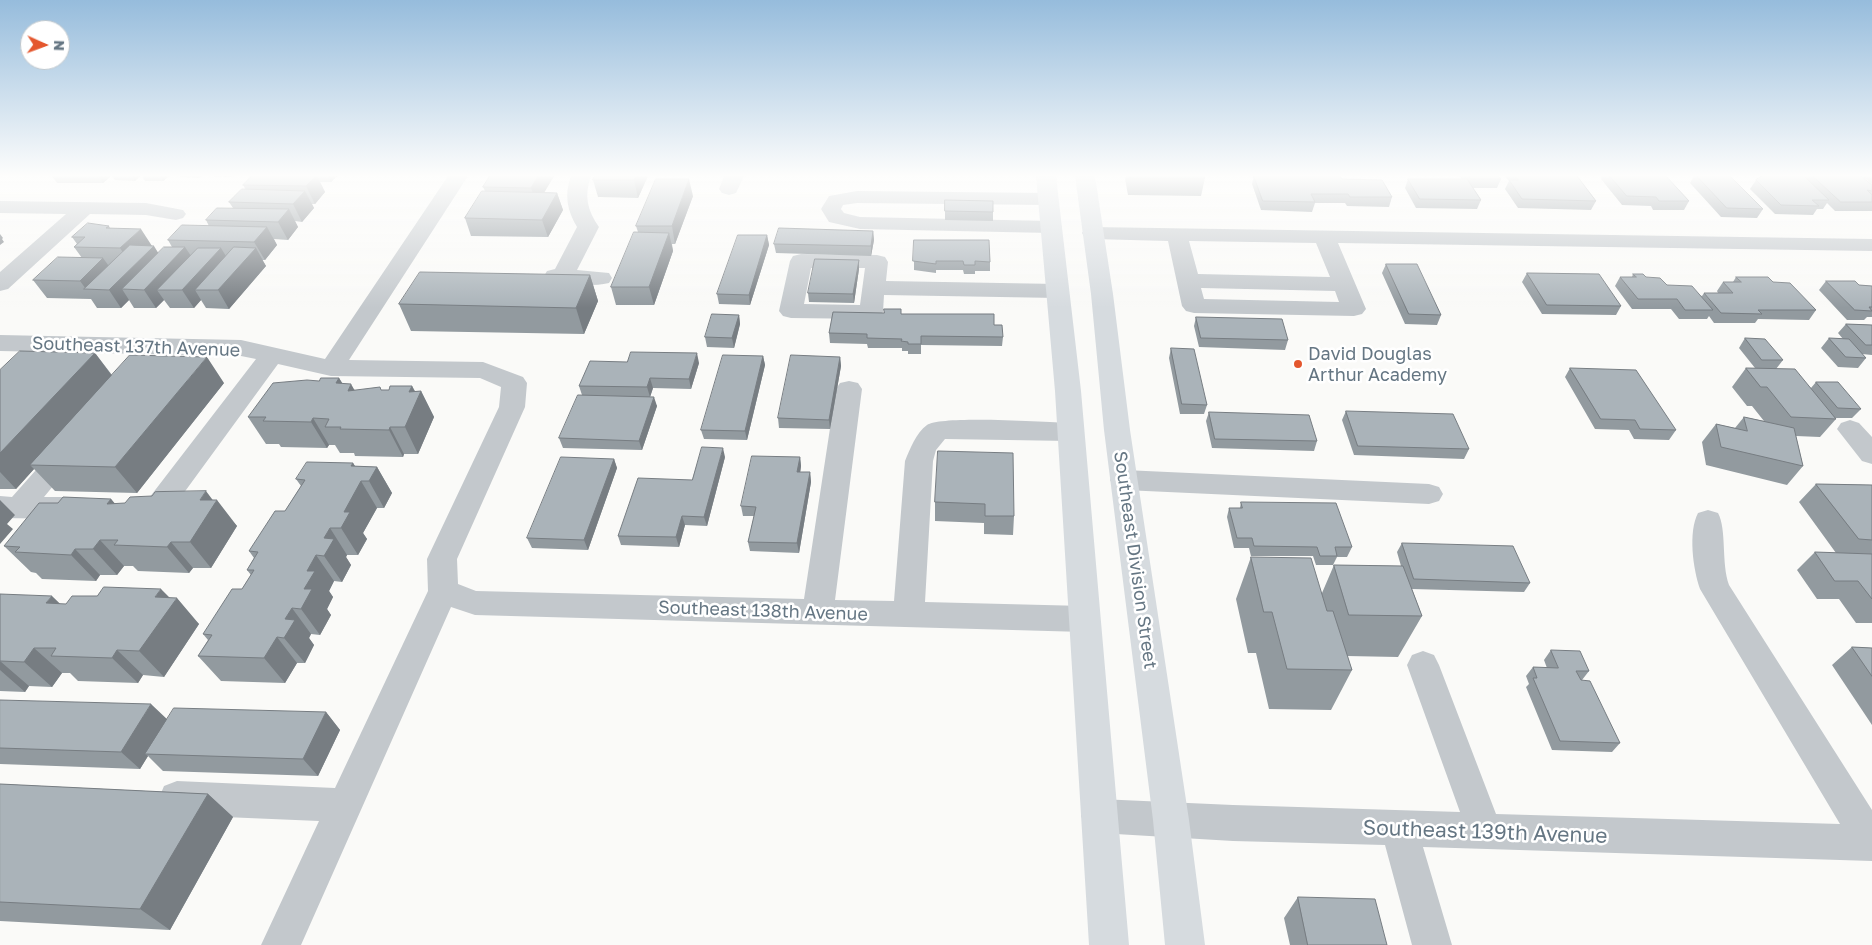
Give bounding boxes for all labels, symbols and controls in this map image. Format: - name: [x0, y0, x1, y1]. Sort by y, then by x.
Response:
- north arrow: [20, 20, 70, 70]
- text: N: [51, 40, 68, 51]
- street label: Southeast 137th Avenue: [31, 333, 241, 361]
- place label: David Douglas Arthur Academy: [1308, 343, 1447, 386]
- marker: David Douglas Arthur Academy: [1292, 358, 1304, 370]
- street label: Southeast Division Street: [1109, 450, 1161, 670]
- street label: Southeast 138th Avenue: [658, 597, 868, 625]
- street label: Southeast 139th Avenue: [1362, 815, 1608, 849]

